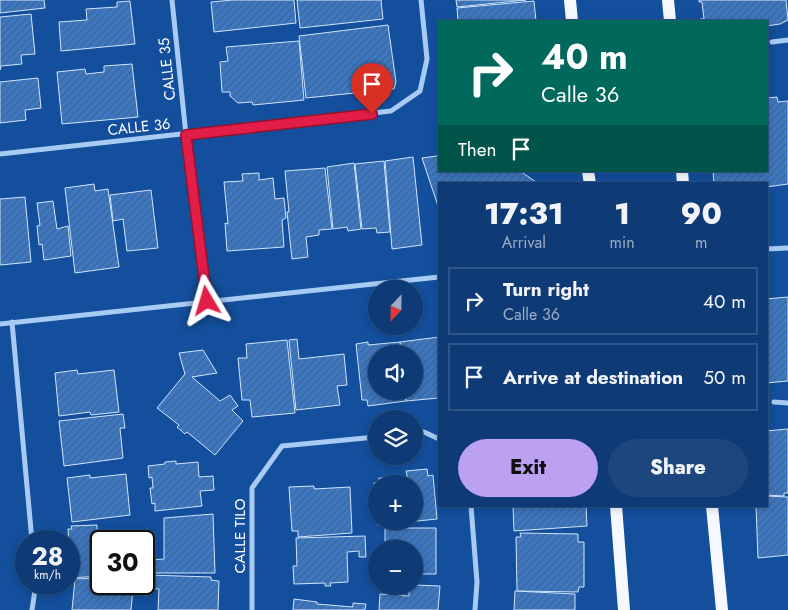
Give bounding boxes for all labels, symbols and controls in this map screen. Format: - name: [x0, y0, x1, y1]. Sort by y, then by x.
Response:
- text: 40 m: [541, 32, 628, 82]
- street label: CALLE 35: [153, 37, 181, 101]
- icon: right: [458, 40, 523, 105]
- pin: [351, 63, 393, 114]
- icon: arrive: [358, 70, 386, 98]
- text: Calle 36: [541, 78, 619, 110]
- street label: CALLE 36: [107, 113, 171, 141]
- icon: arrive: [507, 135, 535, 163]
- text: Then: [458, 136, 497, 163]
- text: 17:31: [484, 192, 564, 235]
- text: 1: [614, 192, 630, 235]
- text: 90: [681, 192, 722, 235]
- text: Arrival: [502, 231, 546, 254]
- text: min: [610, 231, 635, 254]
- text: m: [695, 231, 708, 254]
- position arrow: [180, 274, 232, 326]
- text: Turn right: [503, 276, 589, 303]
- north arrow: [368, 280, 422, 335]
- map controls: [368, 280, 423, 595]
- icon: right: [460, 287, 488, 315]
- text: 40 m: [703, 288, 746, 315]
- text: Calle 36: [503, 303, 560, 326]
- button: sound: [368, 345, 423, 400]
- icon: arrive: [460, 363, 488, 391]
- text: Arrive at destination: [503, 364, 683, 391]
- text: 50 m: [703, 364, 746, 391]
- button: layers: [368, 410, 423, 465]
- button: Exit: [458, 439, 598, 497]
- button: Share: [608, 439, 748, 497]
- button: +: [368, 475, 423, 530]
- street label: CALLE TILO: [229, 498, 251, 574]
- speed limit sign: 30: [90, 530, 155, 595]
- text: 28: [31, 538, 64, 574]
- button: −: [368, 540, 423, 595]
- text: km/h: [34, 566, 61, 584]

